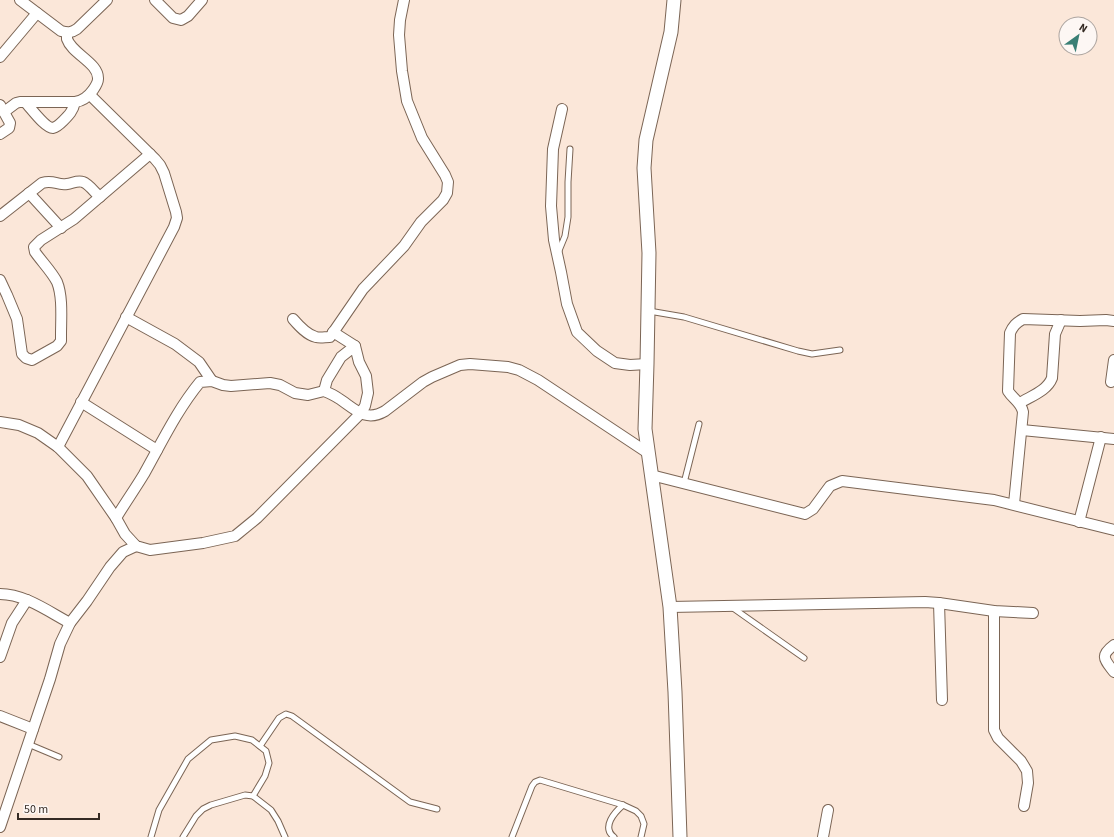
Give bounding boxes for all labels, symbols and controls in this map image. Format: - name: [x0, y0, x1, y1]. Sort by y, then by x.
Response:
- north arrow: [1058, 16, 1098, 56]
- text: N: [1076, 20, 1090, 36]
- scale bar: [18, 795, 99, 821]
- text: 50 m: [24, 801, 48, 818]

